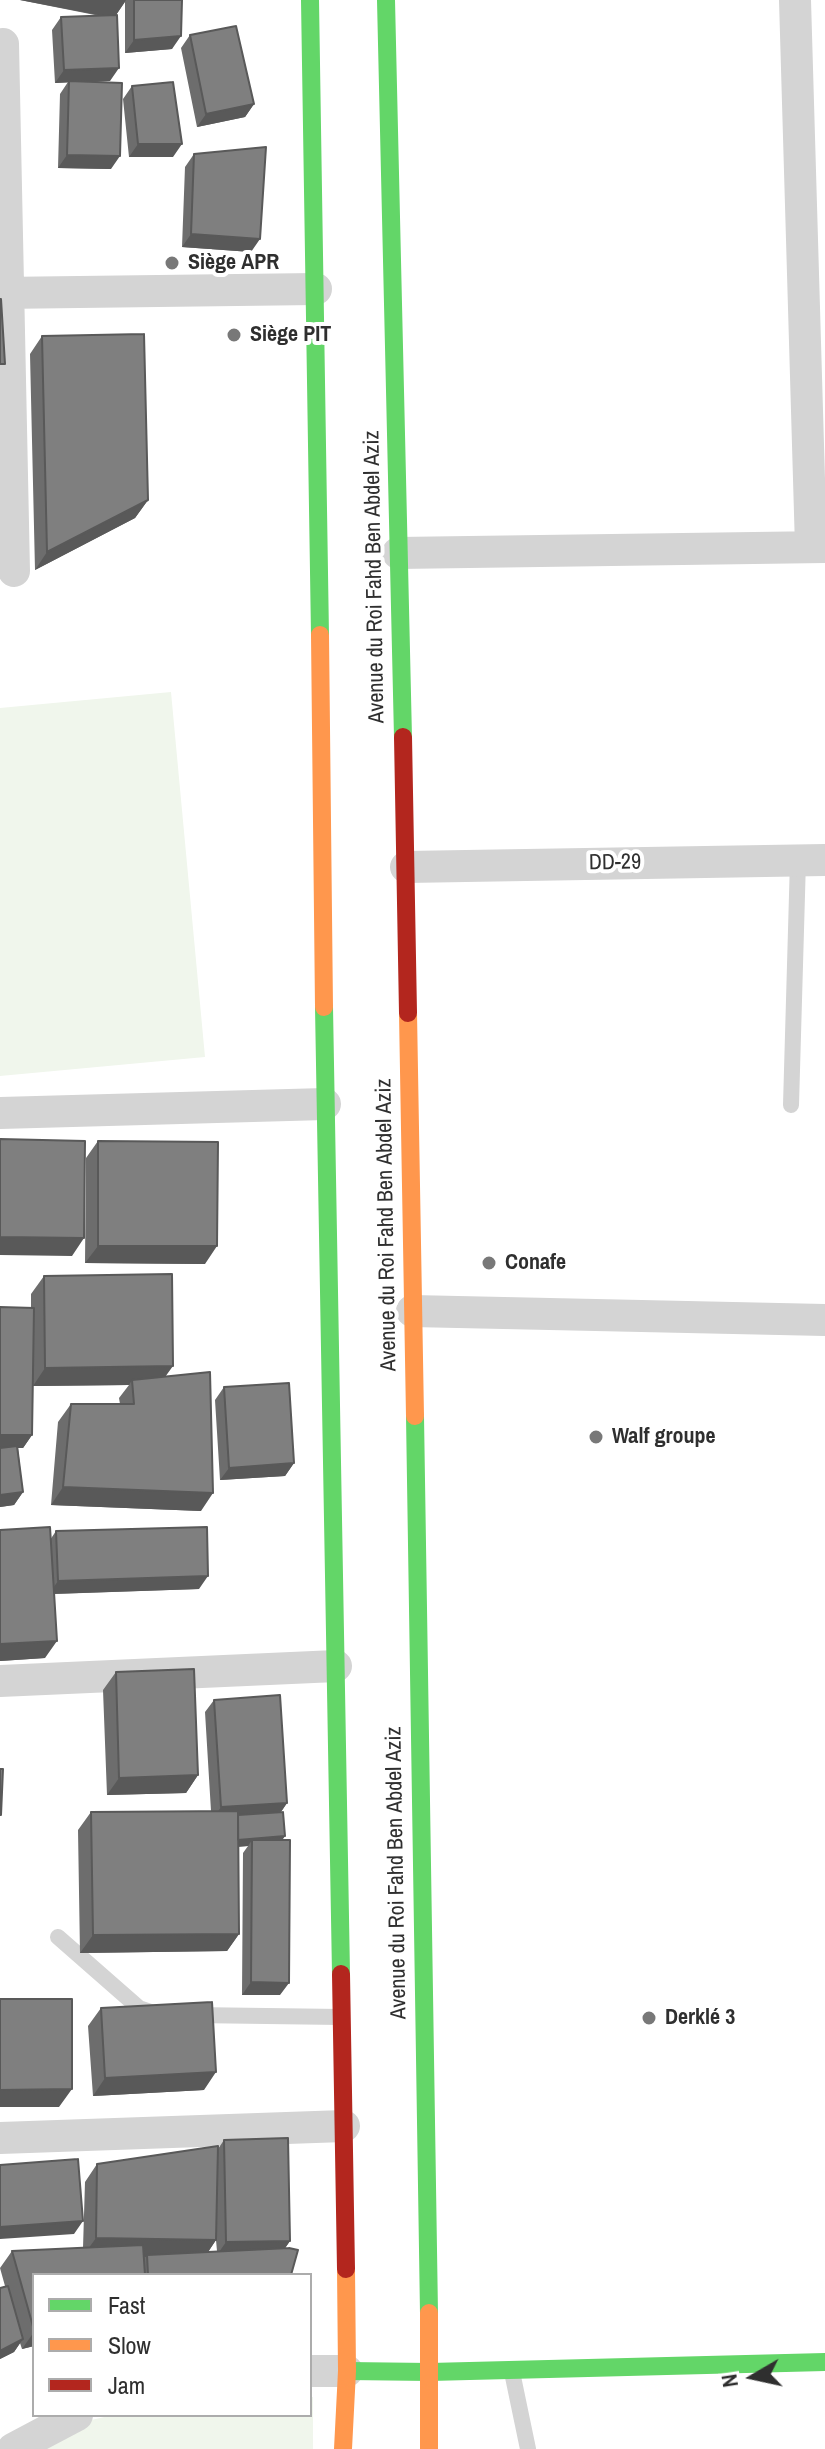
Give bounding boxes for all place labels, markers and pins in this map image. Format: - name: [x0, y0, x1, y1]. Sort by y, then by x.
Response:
- place label: Siège APR: [188, 250, 279, 276]
- marker: Siège APR: [163, 254, 181, 272]
- place label: Siège PIT: [250, 322, 331, 348]
- marker: Siège PIT: [225, 326, 243, 344]
- place label: Conafe: [505, 1250, 566, 1276]
- marker: Conafe: [480, 1254, 498, 1272]
- place label: Walf groupe: [612, 1424, 716, 1450]
- marker: Walf groupe: [587, 1428, 605, 1446]
- place label: Derklé 3: [665, 2005, 735, 2031]
- marker: Derklé 3: [640, 2009, 658, 2027]

